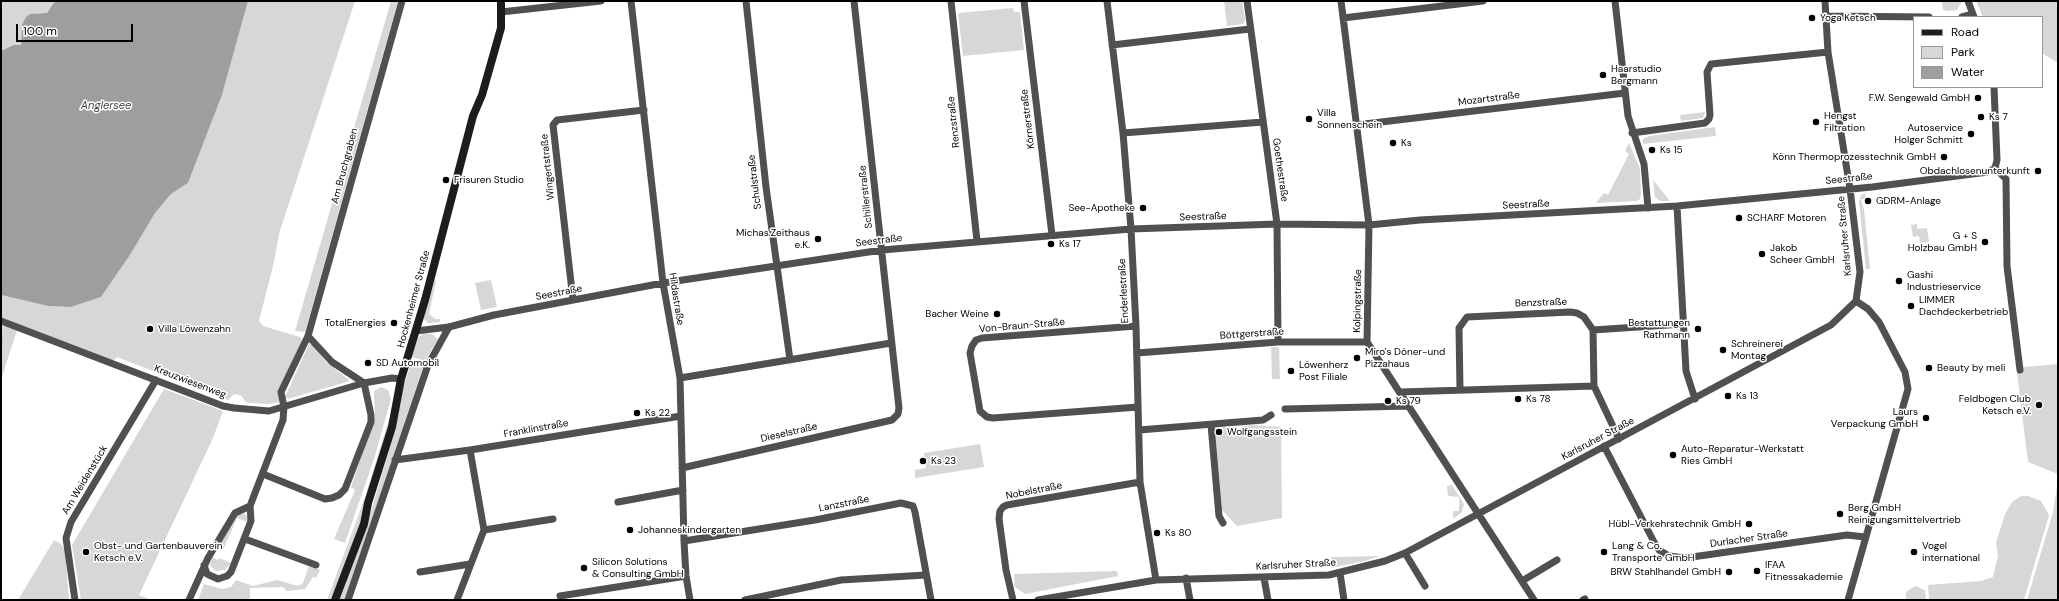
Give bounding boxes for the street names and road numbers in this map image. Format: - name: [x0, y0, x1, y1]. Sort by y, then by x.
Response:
- street label: Körnerstraße: [1018, 88, 1038, 150]
- street label: Mozartstraße: [1458, 89, 1520, 109]
- street label: Renzstraße: [945, 96, 963, 148]
- street label: Am Bruchgraben: [329, 127, 361, 205]
- street label: Wingertstraße: [539, 133, 557, 201]
- street label: Goethestraße: [1270, 137, 1290, 203]
- street label: Schulstraße: [746, 154, 764, 210]
- street label: Schillerstraße: [857, 165, 875, 229]
- street label: Seestraße: [1825, 171, 1873, 187]
- street label: Karlsruher Straße: [1836, 196, 1854, 276]
- street label: Seestraße: [1502, 198, 1550, 212]
- street label: Seestraße: [1179, 210, 1227, 224]
- street label: Seestraße: [855, 232, 903, 250]
- street label: Hockenheimer Straße: [395, 249, 433, 349]
- street label: Enderlestraße: [1116, 258, 1132, 324]
- street label: Kolpingstraße: [1351, 269, 1365, 333]
- street label: Hildastraße: [666, 272, 686, 326]
- street label: Seestraße: [535, 283, 583, 303]
- street label: Benzstraße: [1515, 296, 1567, 310]
- street label: Von-Braun-Straße: [979, 316, 1065, 336]
- street label: Böttgerstraße: [1219, 326, 1285, 342]
- street label: Kreuzwiesenweg: [152, 363, 228, 401]
- street label: Karlsruher Straße: [1560, 415, 1636, 463]
- street label: Franklinstraße: [503, 417, 569, 441]
- street label: Dieselstraße: [759, 421, 819, 445]
- street label: Am Weidenstück: [60, 443, 110, 517]
- street label: Nobelstraße: [1005, 480, 1063, 502]
- street label: Lanzstraße: [818, 493, 870, 515]
- street label: Durlacher Straße: [1709, 528, 1789, 550]
- street label: Karlsruher Straße: [1256, 557, 1336, 573]

